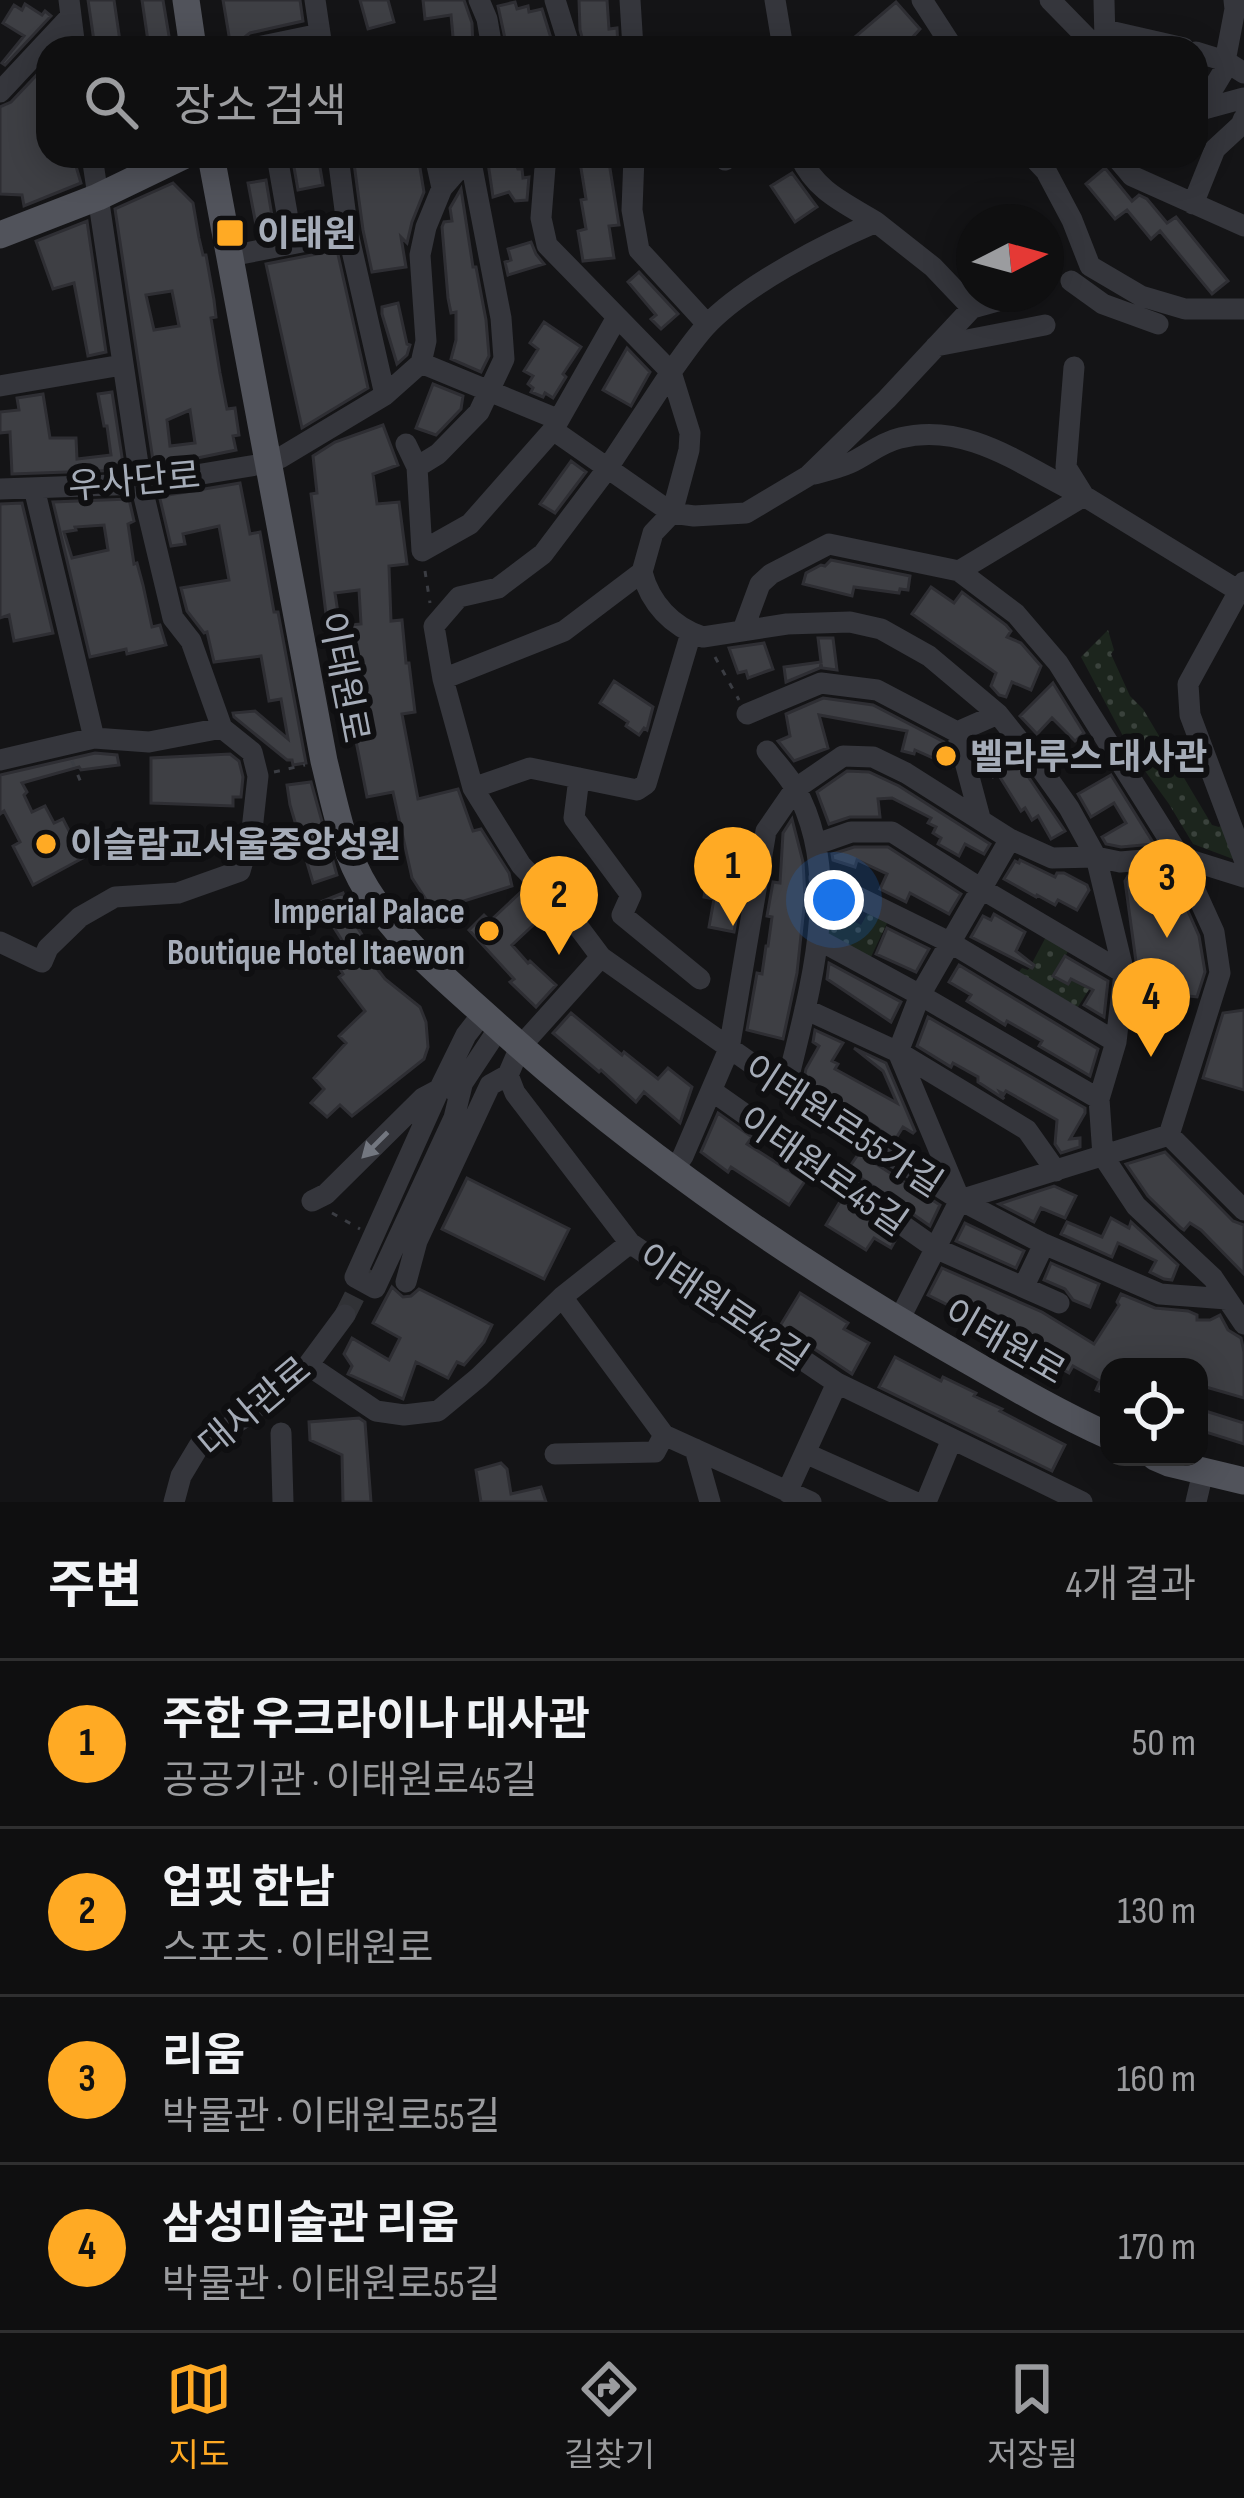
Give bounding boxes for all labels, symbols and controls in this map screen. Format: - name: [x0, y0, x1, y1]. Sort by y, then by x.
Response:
- search box: [36, 36, 1208, 168]
- icon: search: [78, 69, 144, 135]
- text: 장소 검색: [174, 80, 347, 135]
- north arrow: [956, 204, 1064, 312]
- place label: 이태원: [257, 214, 356, 257]
- marker: 이태원: [214, 217, 246, 249]
- street label: 우사단로: [66, 455, 202, 510]
- street label: 이태원로: [309, 608, 376, 747]
- place label: 벨라루스 대사관: [970, 737, 1207, 780]
- marker: 벨라루스 대사관: [933, 743, 959, 769]
- place label: 이슬람교서울중앙성원: [70, 825, 401, 868]
- pin: 1: [694, 827, 772, 926]
- marker: 이슬람교서울중앙성원: [33, 831, 59, 857]
- pin: 3: [1128, 839, 1206, 938]
- pin: 2: [520, 856, 598, 955]
- your location: [804, 870, 864, 930]
- place label: Imperial Palace Boutique Hotel Itaewon: [167, 891, 465, 975]
- marker: Imperial Palace Boutique Hotel Itaewon: [476, 918, 502, 944]
- pin: 4: [1112, 958, 1190, 1057]
- street label: 이태원로55가길: [735, 1047, 950, 1207]
- street label: 이태원로45길: [730, 1098, 915, 1246]
- one-way arrow: [361, 1131, 390, 1159]
- street label: 이태원로42길: [629, 1236, 816, 1381]
- street label: 이태원로: [936, 1291, 1072, 1395]
- street label: 대사관로: [191, 1349, 320, 1467]
- map controls: [1100, 1358, 1208, 1466]
- button: locate: [1100, 1358, 1208, 1466]
- text: 주변: [48, 1556, 142, 1617]
- text: 4개 결과: [1066, 1562, 1196, 1609]
- text: 주한 우크라이나 대사관: [162, 1693, 590, 1748]
- text: 1: [79, 1720, 95, 1767]
- text: 50 m: [1132, 1720, 1196, 1767]
- text: 공공기관 · 이태원로45길: [162, 1758, 537, 1805]
- text: 업핏 한남: [162, 1861, 335, 1916]
- text: 2: [78, 1888, 96, 1935]
- text: 130 m: [1117, 1888, 1196, 1935]
- text: 스포츠 · 이태원로: [162, 1926, 433, 1973]
- text: 리움: [162, 2029, 245, 2084]
- text: 3: [78, 2056, 96, 2103]
- text: 160 m: [1117, 2056, 1196, 2103]
- text: 박물관 · 이태원로55길: [162, 2094, 500, 2141]
- text: 삼성미술관 리움: [162, 2197, 459, 2252]
- text: 4: [78, 2224, 96, 2271]
- text: 170 m: [1118, 2224, 1196, 2271]
- text: 박물관 · 이태원로55길: [162, 2262, 500, 2309]
- tab: 지도: [166, 2356, 232, 2476]
- tab: 길찾기: [564, 2356, 655, 2476]
- tab: 저장됨: [987, 2356, 1078, 2476]

